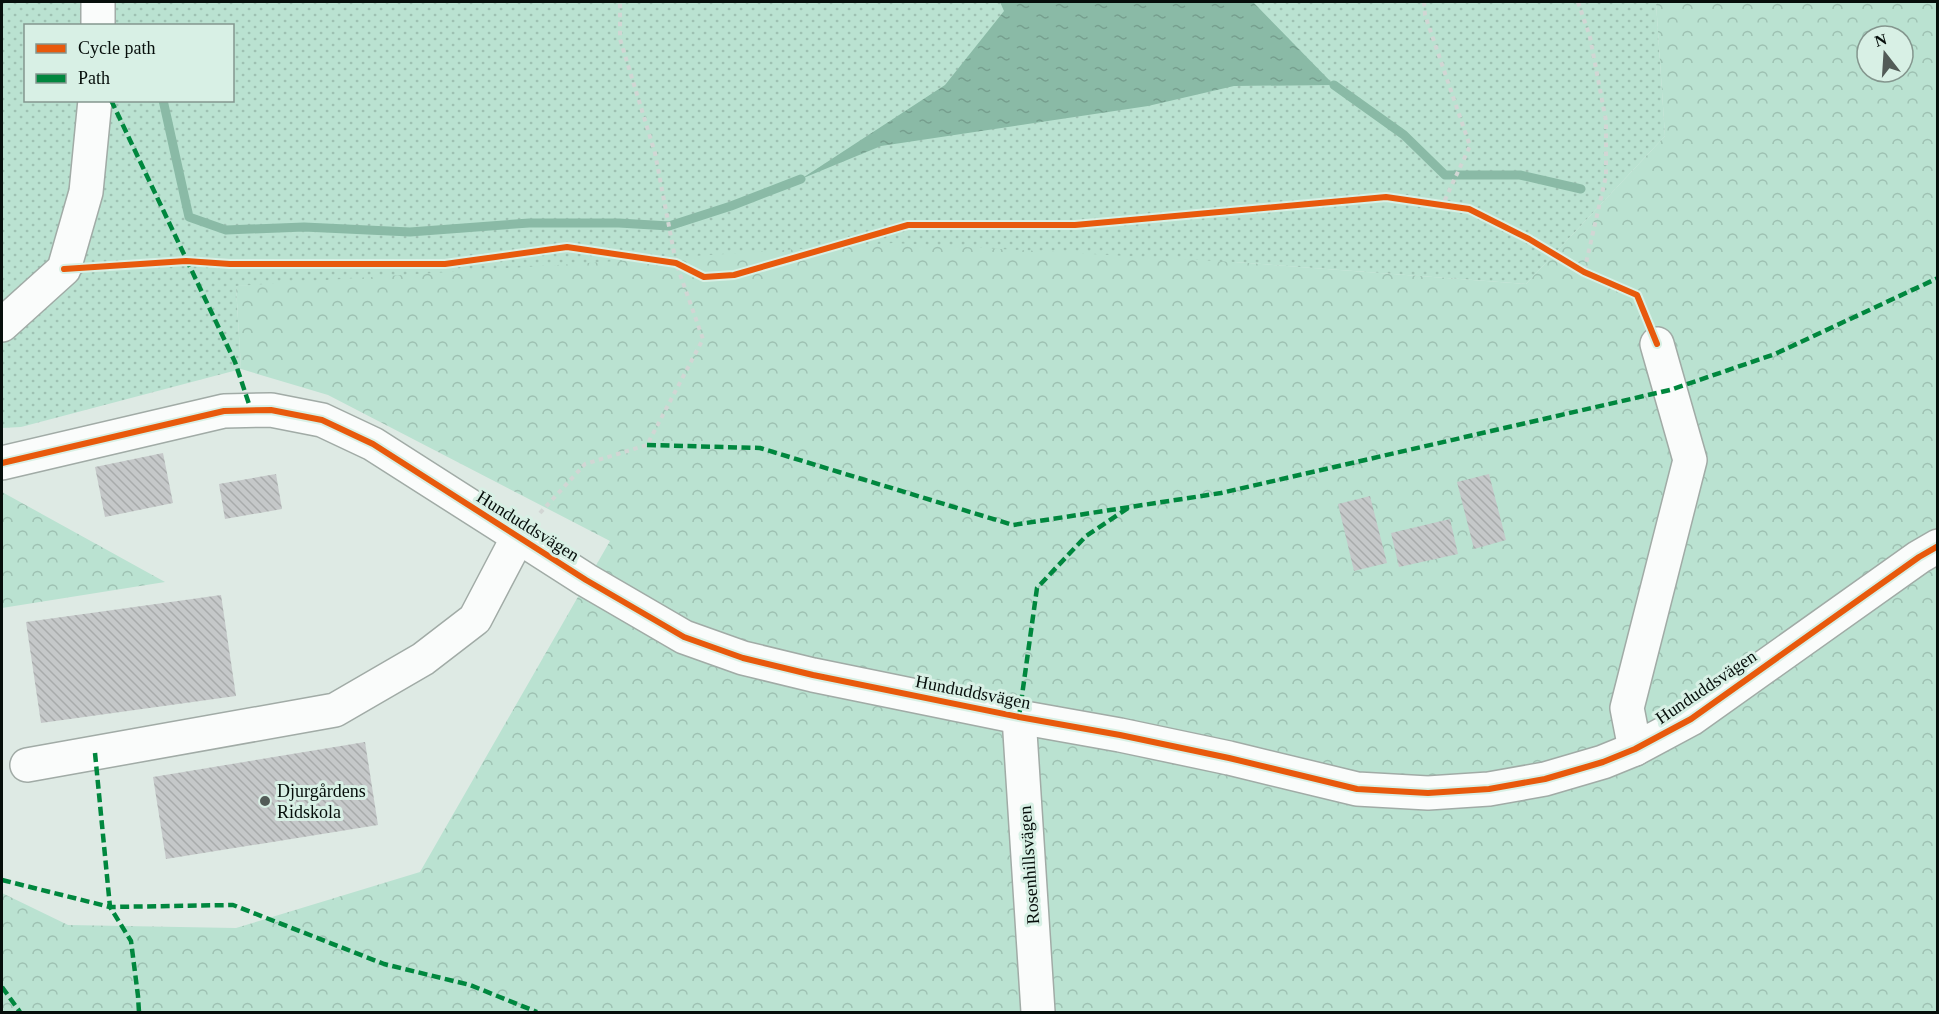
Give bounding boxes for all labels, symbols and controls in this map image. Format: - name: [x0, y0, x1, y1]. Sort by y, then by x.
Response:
- legend: [24, 24, 234, 102]
- north arrow: [1855, 24, 1915, 84]
- text: N: [1873, 30, 1889, 50]
- text: Cycle path: [78, 38, 155, 58]
- text: Path: [78, 68, 110, 88]
- street label: Hunduddsvägen: [473, 487, 583, 565]
- street label: Hunduddsvägen: [1652, 646, 1760, 728]
- street label: Hunduddsvägen: [914, 671, 1032, 713]
- place label: Djurgårdens Ridskola: [277, 781, 366, 822]
- marker: Djurgårdens Ridskola: [258, 794, 272, 808]
- street label: Rosenhillsvägen: [1015, 805, 1043, 925]

